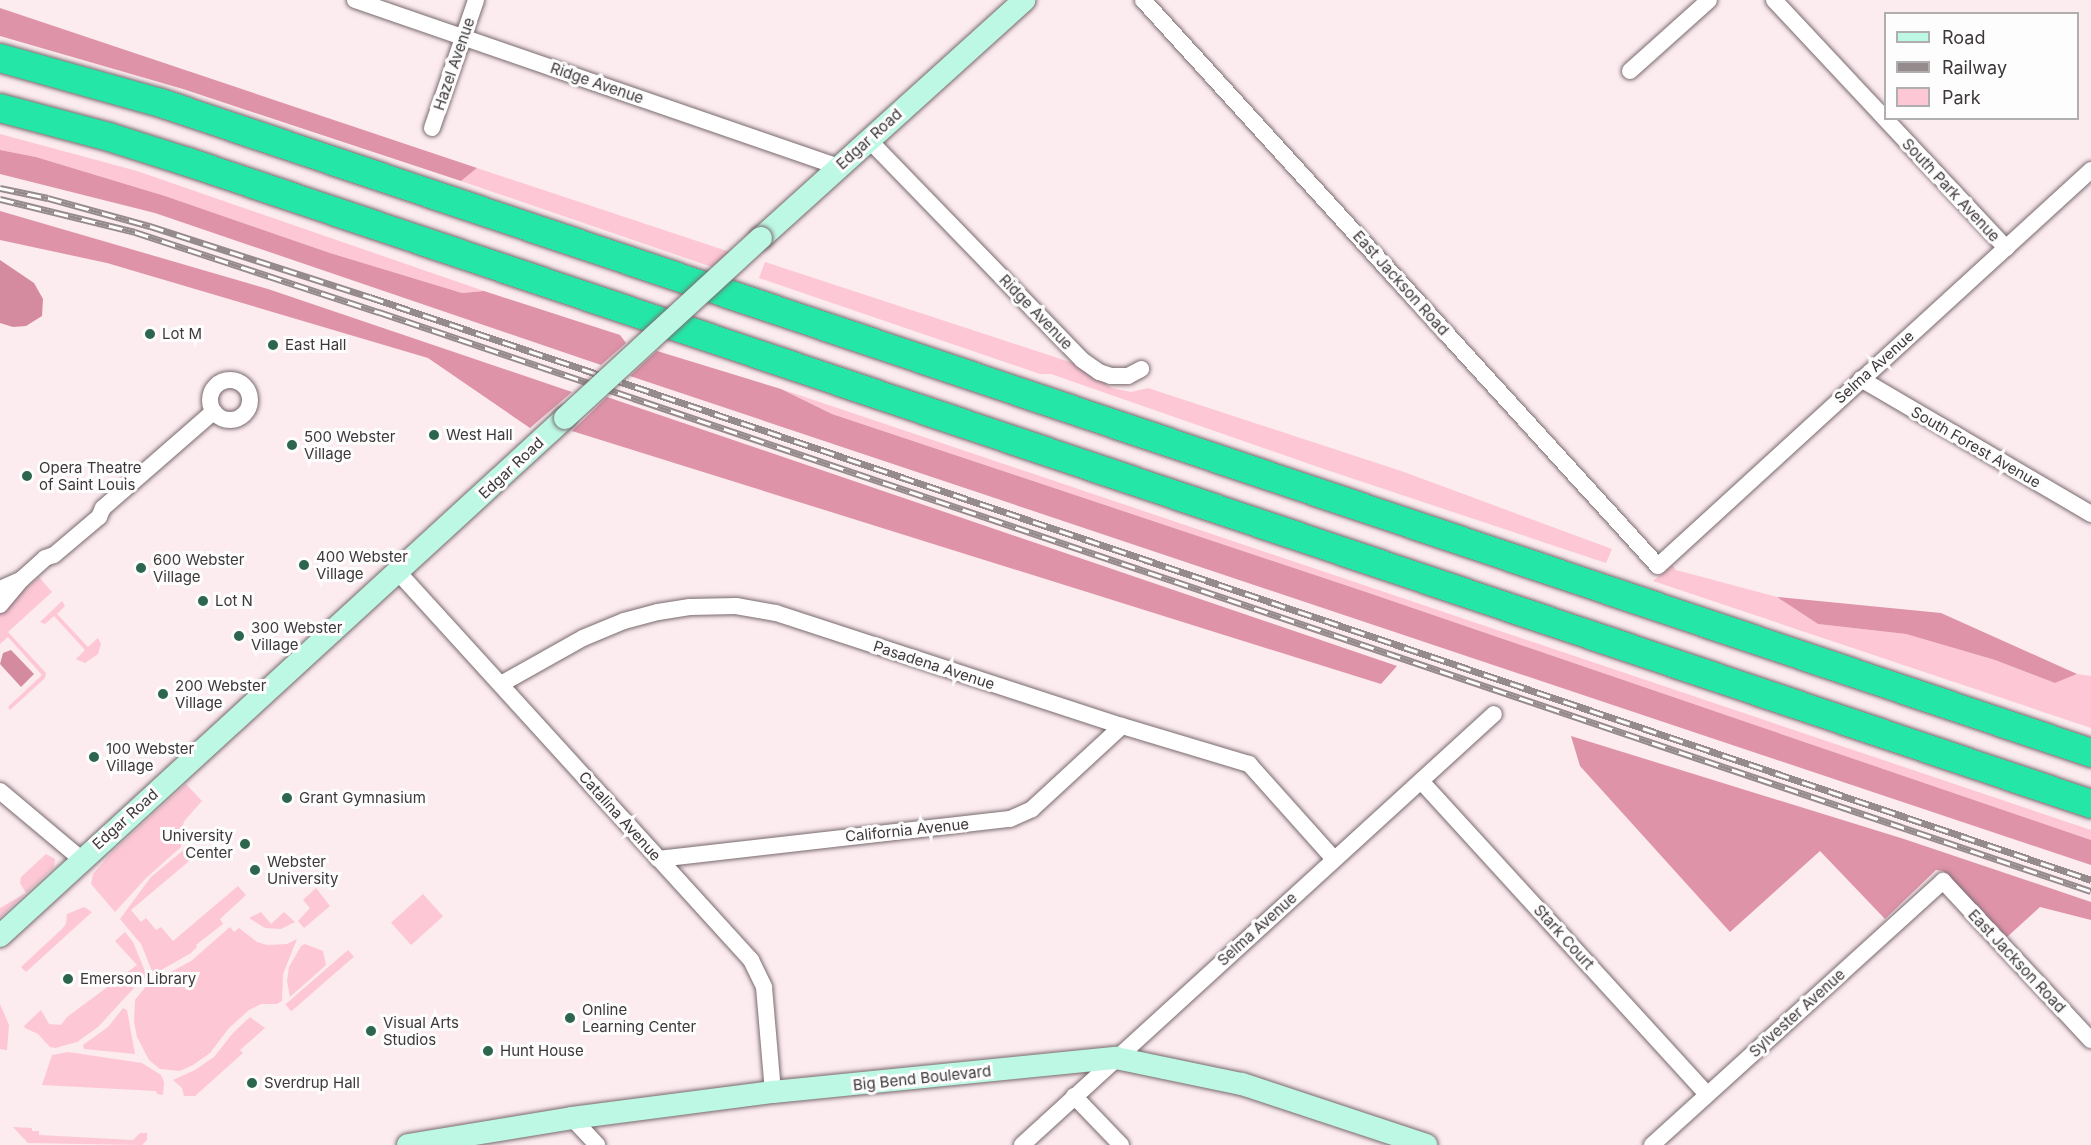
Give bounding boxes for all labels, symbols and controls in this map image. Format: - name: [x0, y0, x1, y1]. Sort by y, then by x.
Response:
- legend: [1884, 12, 2079, 120]
- street label: Hazel Avenue: [430, 15, 478, 113]
- text: Road: [1942, 27, 1985, 48]
- text: Railway: [1942, 57, 2007, 78]
- street label: Ridge Avenue: [548, 59, 646, 107]
- text: Park: [1942, 87, 1981, 108]
- street label: Edgar Road: [833, 105, 905, 173]
- street label: South Park Avenue: [1899, 135, 2003, 245]
- street label: East Jackson Road: [1349, 227, 1453, 339]
- street label: Ridge Avenue: [996, 271, 1076, 353]
- place label: Lot M: [162, 325, 202, 343]
- marker: Lot M: [143, 327, 157, 341]
- street label: Selma Avenue: [1831, 327, 1917, 407]
- place label: East Hall: [285, 336, 346, 354]
- marker: East Hall: [266, 338, 280, 352]
- street label: South Forest Avenue: [1908, 403, 2044, 491]
- place label: West Hall: [446, 426, 513, 444]
- place label: 500 Webster Village: [304, 427, 395, 462]
- marker: West Hall: [427, 428, 441, 442]
- street label: Edgar Road: [475, 434, 547, 502]
- marker: 500 Webster Village: [285, 438, 299, 452]
- place label: Opera Theatre of Saint Louis: [39, 458, 142, 493]
- marker: Opera Theatre of Saint Louis: [20, 469, 34, 483]
- place label: 400 Webster Village: [316, 547, 408, 582]
- place label: 600 Webster Village: [153, 550, 244, 585]
- marker: 400 Webster Village: [297, 558, 311, 572]
- marker: 600 Webster Village: [134, 561, 148, 575]
- place label: Lot N: [215, 592, 253, 610]
- marker: Lot N: [196, 594, 210, 608]
- place label: 300 Webster Village: [251, 618, 342, 653]
- marker: 300 Webster Village: [232, 629, 246, 643]
- street label: Pasadena Avenue: [871, 637, 997, 693]
- place label: 200 Webster Village: [175, 676, 266, 711]
- marker: 200 Webster Village: [156, 687, 170, 701]
- place label: 100 Webster Village: [106, 739, 194, 774]
- marker: 100 Webster Village: [87, 750, 101, 764]
- street label: Catalina Avenue: [575, 768, 665, 864]
- street label: Edgar Road: [89, 785, 161, 853]
- place label: Grant Gymnasium: [299, 789, 426, 807]
- marker: Grant Gymnasium: [280, 791, 294, 805]
- street label: California Avenue: [844, 815, 970, 845]
- place label: University Center: [162, 826, 233, 861]
- marker: University Center: [238, 837, 252, 851]
- place label: Webster University: [267, 852, 338, 887]
- marker: Webster University: [248, 863, 262, 877]
- street label: Selma Avenue: [1214, 889, 1300, 969]
- street label: Stark Court: [1530, 901, 1598, 973]
- street label: East Jackson Road: [1965, 906, 2069, 1016]
- street label: Sylvester Avenue: [1745, 965, 1849, 1061]
- place label: Emerson Library: [80, 970, 196, 988]
- marker: Emerson Library: [61, 972, 75, 986]
- place label: Online Learning Center: [582, 1000, 696, 1035]
- marker: Online Learning Center: [563, 1011, 577, 1025]
- place label: Visual Arts Studios: [383, 1013, 459, 1048]
- marker: Visual Arts Studios: [364, 1024, 378, 1038]
- place label: Hunt House: [500, 1042, 584, 1060]
- marker: Hunt House: [481, 1044, 495, 1058]
- street label: Big Bend Boulevard: [852, 1062, 992, 1094]
- place label: Sverdrup Hall: [264, 1074, 360, 1092]
- marker: Sverdrup Hall: [245, 1076, 259, 1090]

